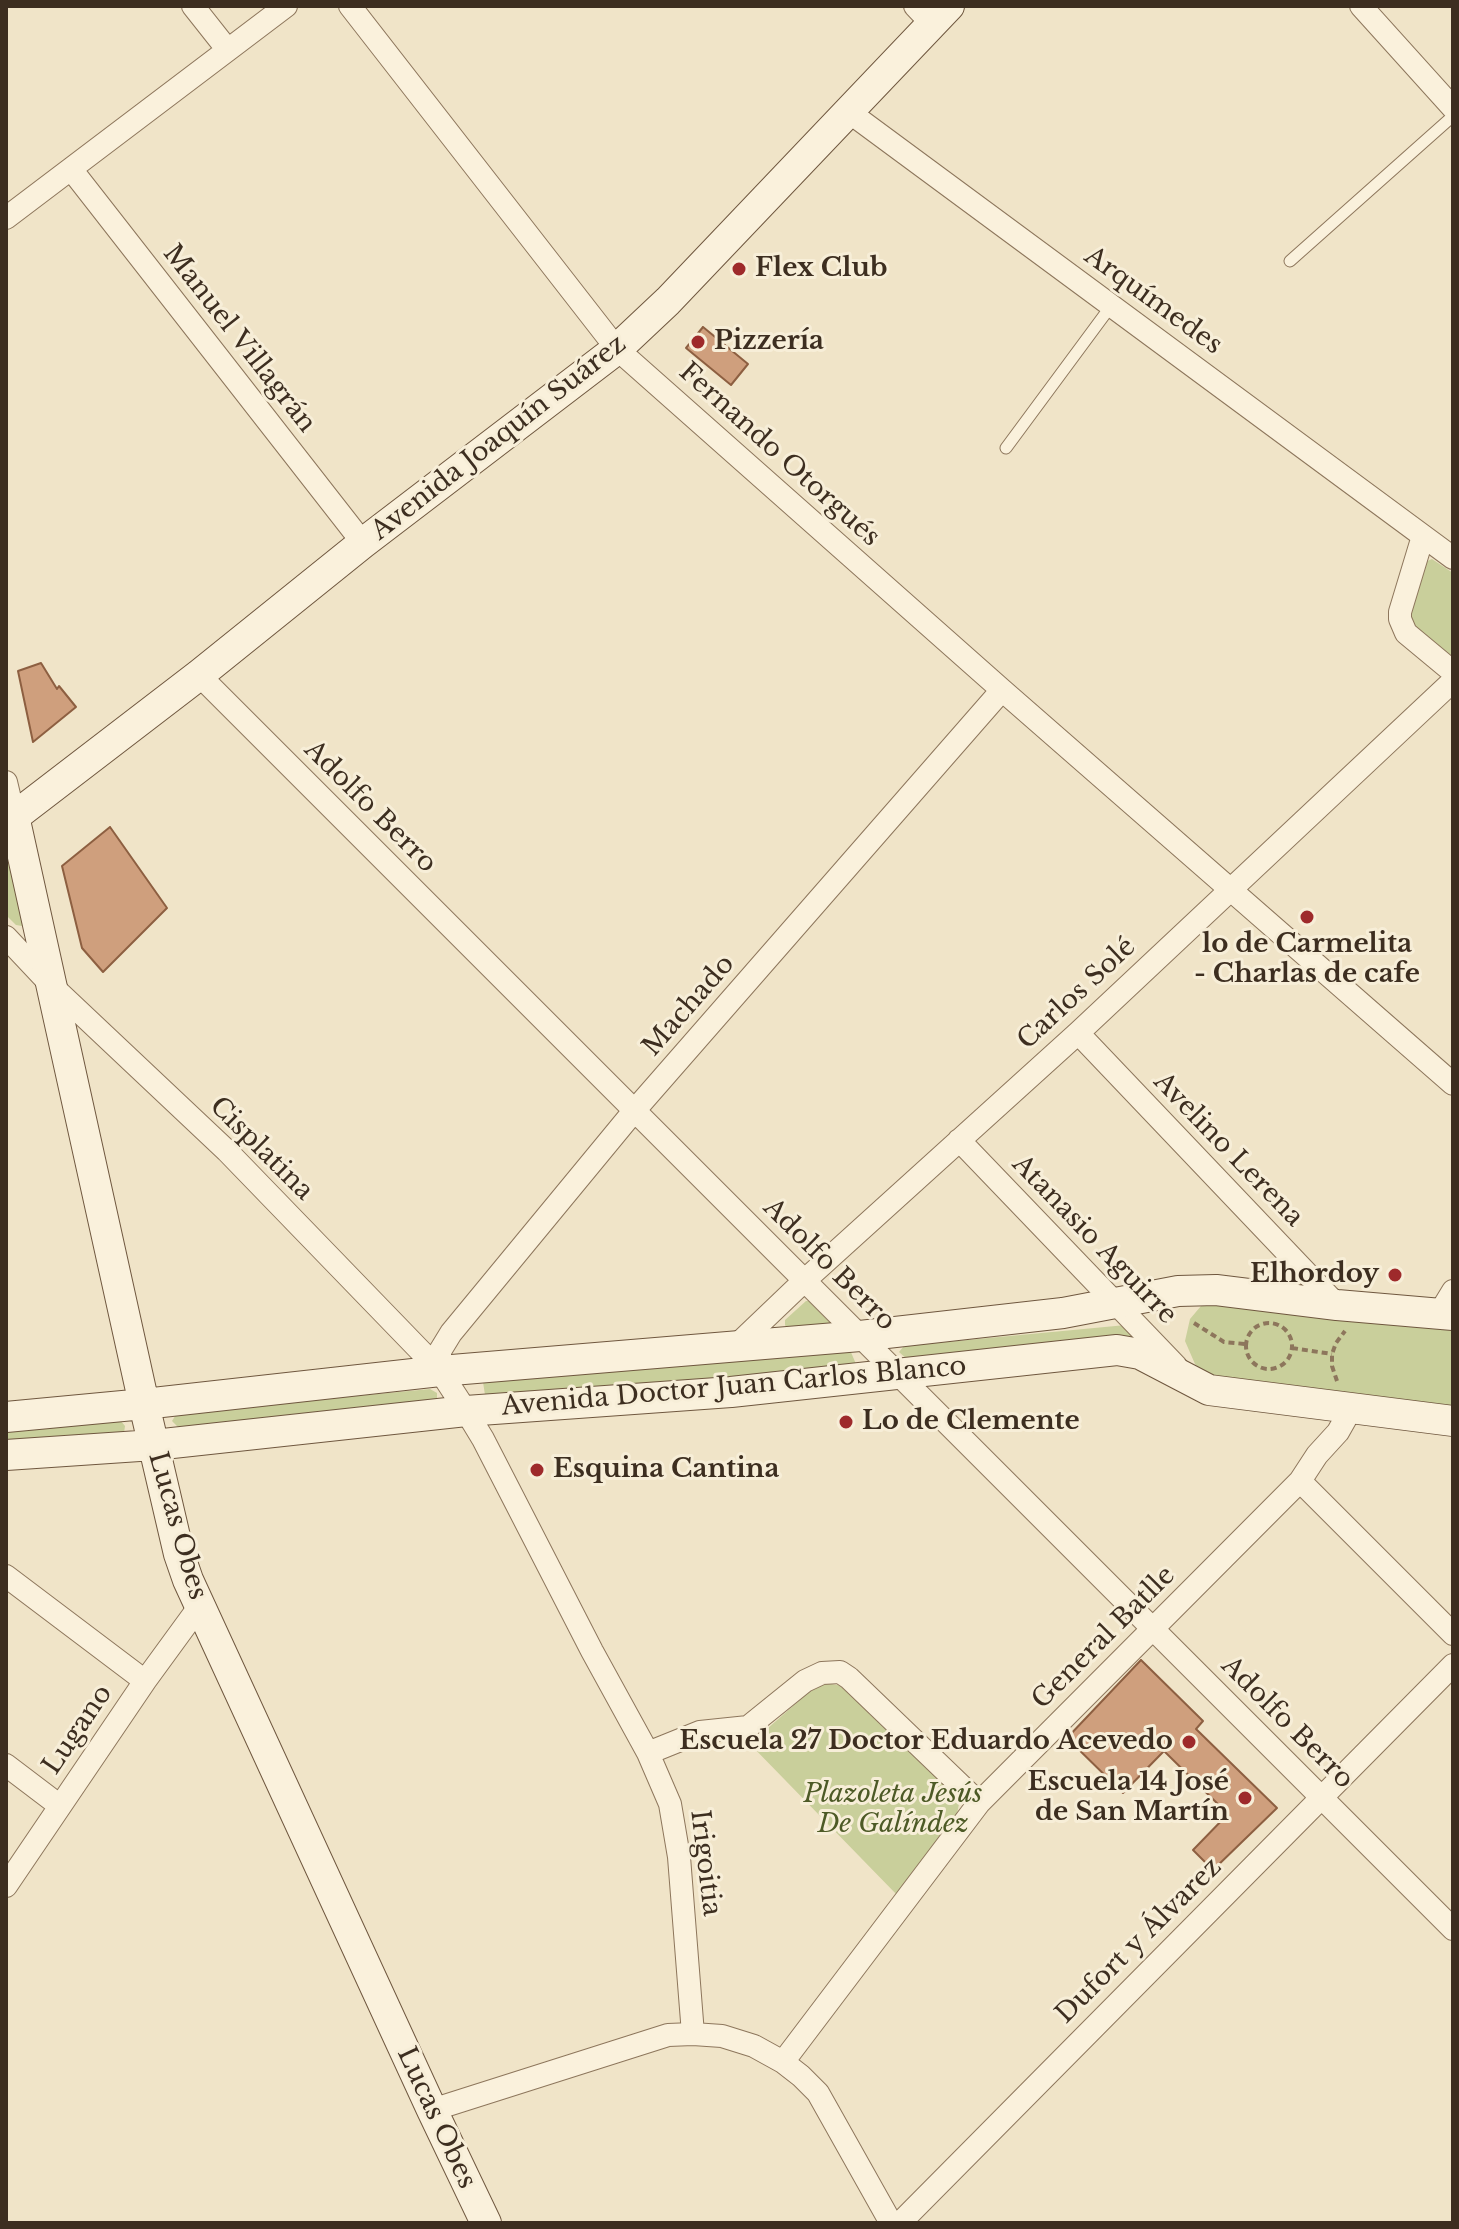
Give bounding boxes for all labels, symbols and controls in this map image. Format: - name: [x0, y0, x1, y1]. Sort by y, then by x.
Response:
- street label: Manuel Villagrán: [156, 239, 322, 439]
- street label: Arquímedes: [1078, 241, 1228, 361]
- place label: Flex Club: [755, 253, 887, 285]
- marker: Flex Club: [730, 260, 748, 278]
- place label: Pizzería: [714, 326, 824, 358]
- street label: Avenida Joaquín Suárez: [365, 329, 633, 547]
- marker: Pizzería: [689, 333, 707, 351]
- street label: Fernando Otorgués: [672, 357, 886, 553]
- street label: Adolfo Berro: [297, 734, 443, 880]
- marker: lo de Carmelita - Charlas de cafe: [1298, 908, 1316, 926]
- place label: lo de Carmelita - Charlas de cafe: [1194, 929, 1420, 990]
- street label: Carlos Solé: [1012, 932, 1142, 1056]
- street label: Machado: [637, 949, 741, 1063]
- street label: Avelino Lerena: [1147, 1067, 1309, 1233]
- street label: Cisplatina: [203, 1091, 319, 1207]
- street label: Atanasio Aguirre: [1005, 1149, 1183, 1331]
- street label: Adolfo Berro: [756, 1192, 902, 1338]
- place label: Elhordoy: [1250, 1259, 1379, 1291]
- marker: Elhordoy: [1386, 1266, 1404, 1284]
- street label: Avenida Doctor Juan Carlos Blanco: [500, 1351, 968, 1423]
- place label: Lo de Clemente: [862, 1406, 1080, 1438]
- marker: Lo de Clemente: [837, 1413, 855, 1431]
- street label: Lucas Obes: [141, 1449, 213, 1603]
- place label: Esquina Cantina: [553, 1454, 779, 1486]
- marker: Esquina Cantina: [528, 1461, 546, 1479]
- street label: General Batlle: [1026, 1560, 1182, 1716]
- street label: Adolfo Berro: [1214, 1650, 1360, 1796]
- street label: Lugano: [37, 1679, 119, 1781]
- place label: Escuela 27 Doctor Eduardo Acevedo: [679, 1726, 1173, 1758]
- marker: Escuela 27 Doctor Eduardo Acevedo: [1180, 1733, 1198, 1751]
- place label: Escuela 14 José de San Martín: [1028, 1767, 1229, 1828]
- park label: Plazoleta Jesús De Galíndez: [804, 1779, 982, 1840]
- marker: Escuela 14 José de San Martín: [1236, 1789, 1254, 1807]
- street label: Irigoitia: [683, 1808, 727, 1918]
- street label: Dufort y Álvarez: [1050, 1852, 1228, 2030]
- street label: Lucas Obes: [390, 2042, 482, 2194]

